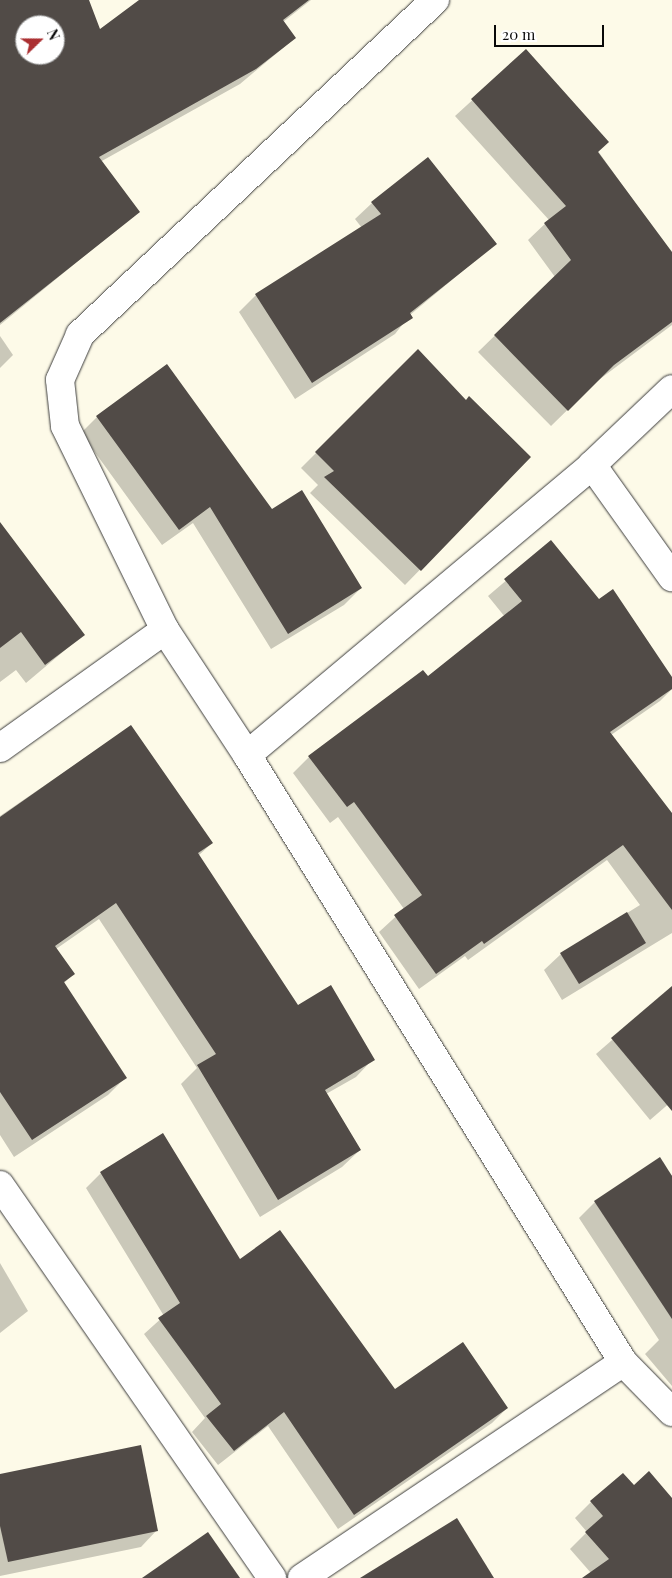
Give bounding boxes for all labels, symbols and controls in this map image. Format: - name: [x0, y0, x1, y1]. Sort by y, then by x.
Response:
- north arrow: [15, 15, 65, 65]
- scale bar: [497, 15, 607, 47]
- text: 20 m: [502, 24, 535, 44]
- text: N: [43, 26, 64, 43]

